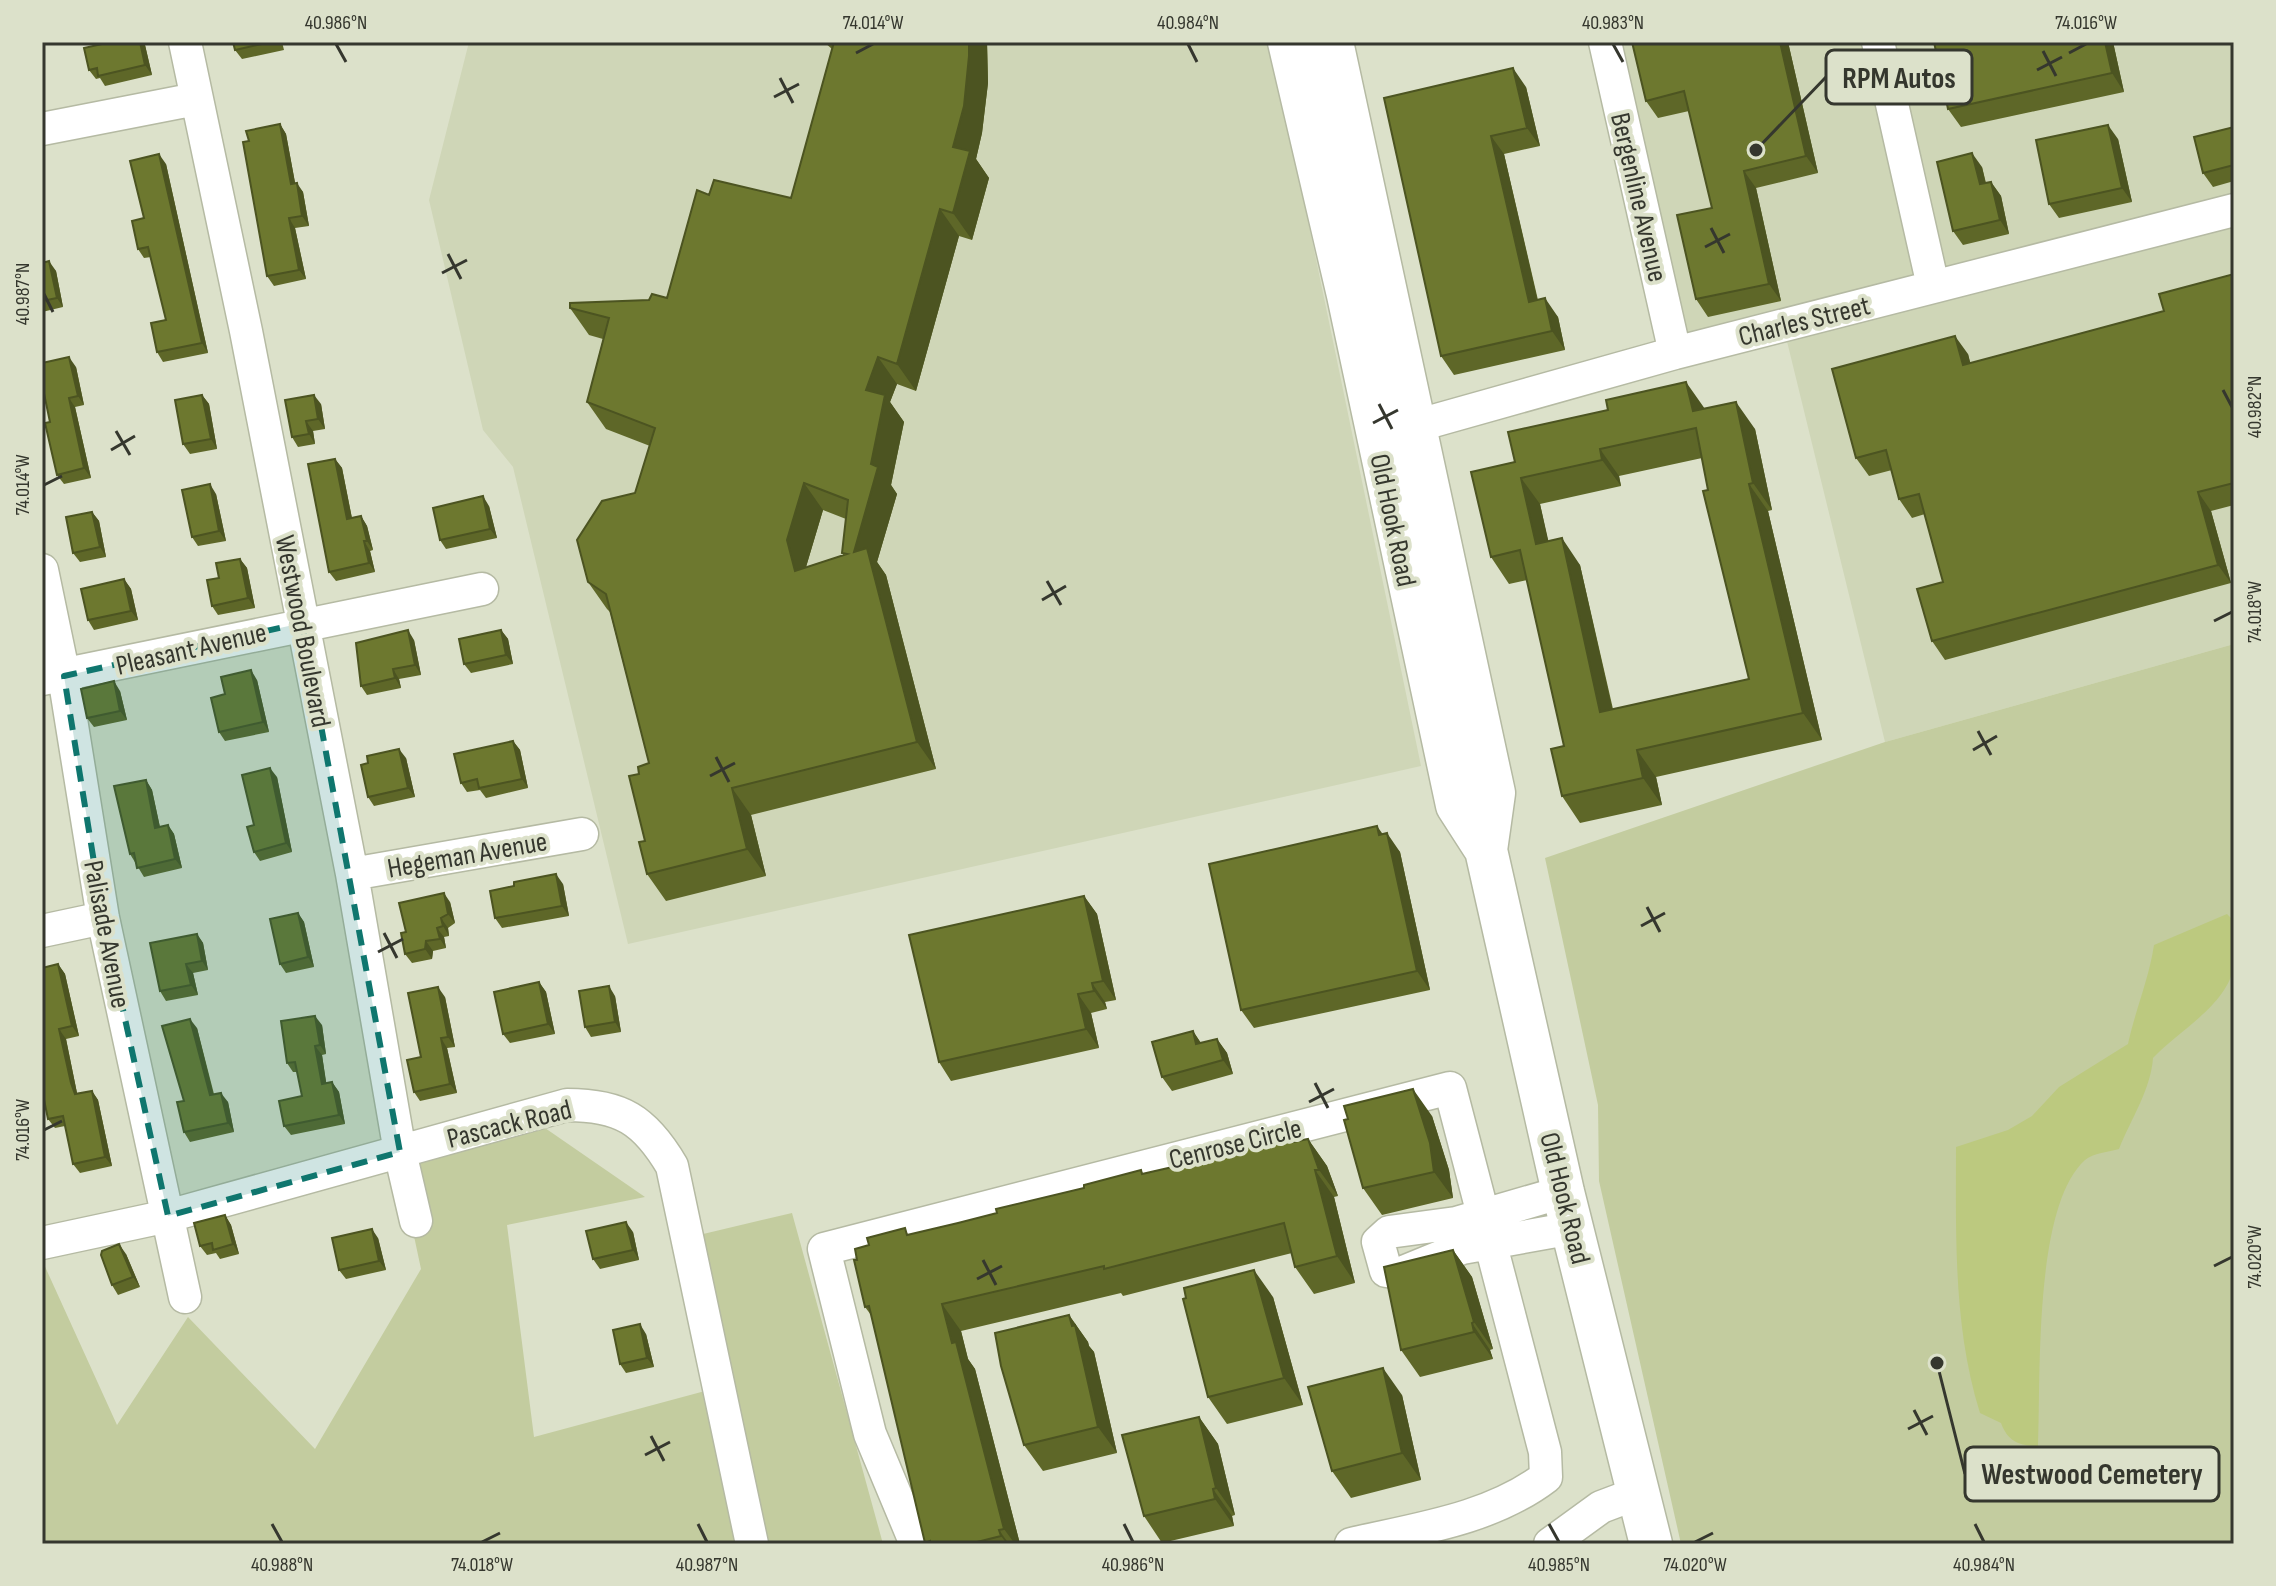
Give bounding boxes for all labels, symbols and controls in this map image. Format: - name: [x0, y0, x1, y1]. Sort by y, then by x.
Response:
- text: 40.986°N: [305, 11, 367, 35]
- text: 74.014°W: [843, 11, 904, 35]
- text: 40.984°N: [1157, 11, 1219, 35]
- text: 40.983°N: [1582, 11, 1644, 35]
- text: 74.016°W: [2055, 11, 2117, 35]
- callout: RPM Autos: [1826, 50, 1972, 104]
- text: RPM Autos: [1842, 61, 1956, 97]
- street label: Bergenline Avenue: [1603, 110, 1674, 285]
- text: 40.987°N: [11, 263, 35, 325]
- street label: Charles Street: [1735, 289, 1874, 354]
- text: 40.982°N: [2243, 376, 2267, 438]
- street label: Old Hook Road: [1362, 451, 1423, 589]
- text: 74.014°W: [11, 455, 35, 516]
- street label: Westwood Boulevard: [268, 532, 337, 730]
- text: 74.018°W: [2243, 581, 2267, 643]
- street label: Pleasant Avenue: [113, 616, 270, 683]
- street label: Hegeman Avenue: [385, 825, 550, 886]
- street label: Palisade Avenue: [76, 858, 137, 1011]
- street label: Pascack Road: [444, 1093, 575, 1156]
- text: 74.016°W: [11, 1099, 35, 1161]
- street label: Cenrose Circle: [1166, 1112, 1305, 1177]
- street label: Old Hook Road: [1532, 1129, 1597, 1268]
- text: 74.020°W: [2243, 1225, 2267, 1289]
- callout: Westwood Cemetery: [1965, 1447, 2219, 1501]
- text: Westwood Cemetery: [1981, 1457, 2203, 1493]
- text: 40.988°N: [251, 1553, 313, 1577]
- text: 74.018°W: [451, 1553, 513, 1577]
- text: 40.987°N: [676, 1553, 738, 1577]
- text: 40.986°N: [1102, 1553, 1164, 1577]
- text: 40.985°N: [1528, 1553, 1590, 1577]
- text: 74.020°W: [1663, 1553, 1727, 1577]
- text: 40.984°N: [1953, 1553, 2015, 1577]

